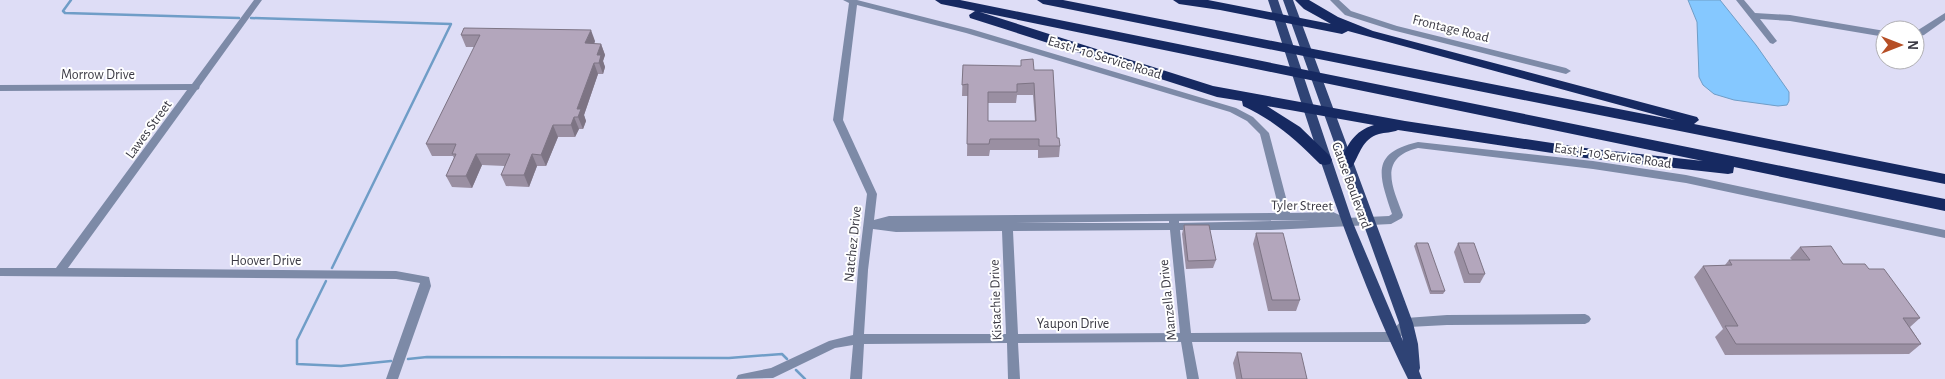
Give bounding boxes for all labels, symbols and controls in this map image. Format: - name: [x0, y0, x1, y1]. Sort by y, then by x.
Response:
- street label: Frontage Road: [1411, 13, 1490, 45]
- north arrow: [1875, 20, 1925, 70]
- street label: East I- 10 Service Road: [1046, 34, 1163, 82]
- text: N: [1905, 40, 1919, 50]
- street label: Morrow Drive: [61, 68, 135, 82]
- street label: Lawes Street: [123, 97, 175, 161]
- street label: Gause Boulevard: [1329, 140, 1373, 230]
- street label: East I- 10 Service Road: [1553, 141, 1672, 171]
- street label: Tyler Street: [1271, 198, 1333, 214]
- street label: Natchez Drive: [842, 205, 864, 283]
- street label: Hoover Drive: [231, 254, 301, 268]
- street label: Kistachie Drive: [988, 259, 1004, 341]
- street label: Manzella Drive: [1157, 259, 1179, 341]
- street label: Yaupon Drive: [1037, 317, 1109, 331]

